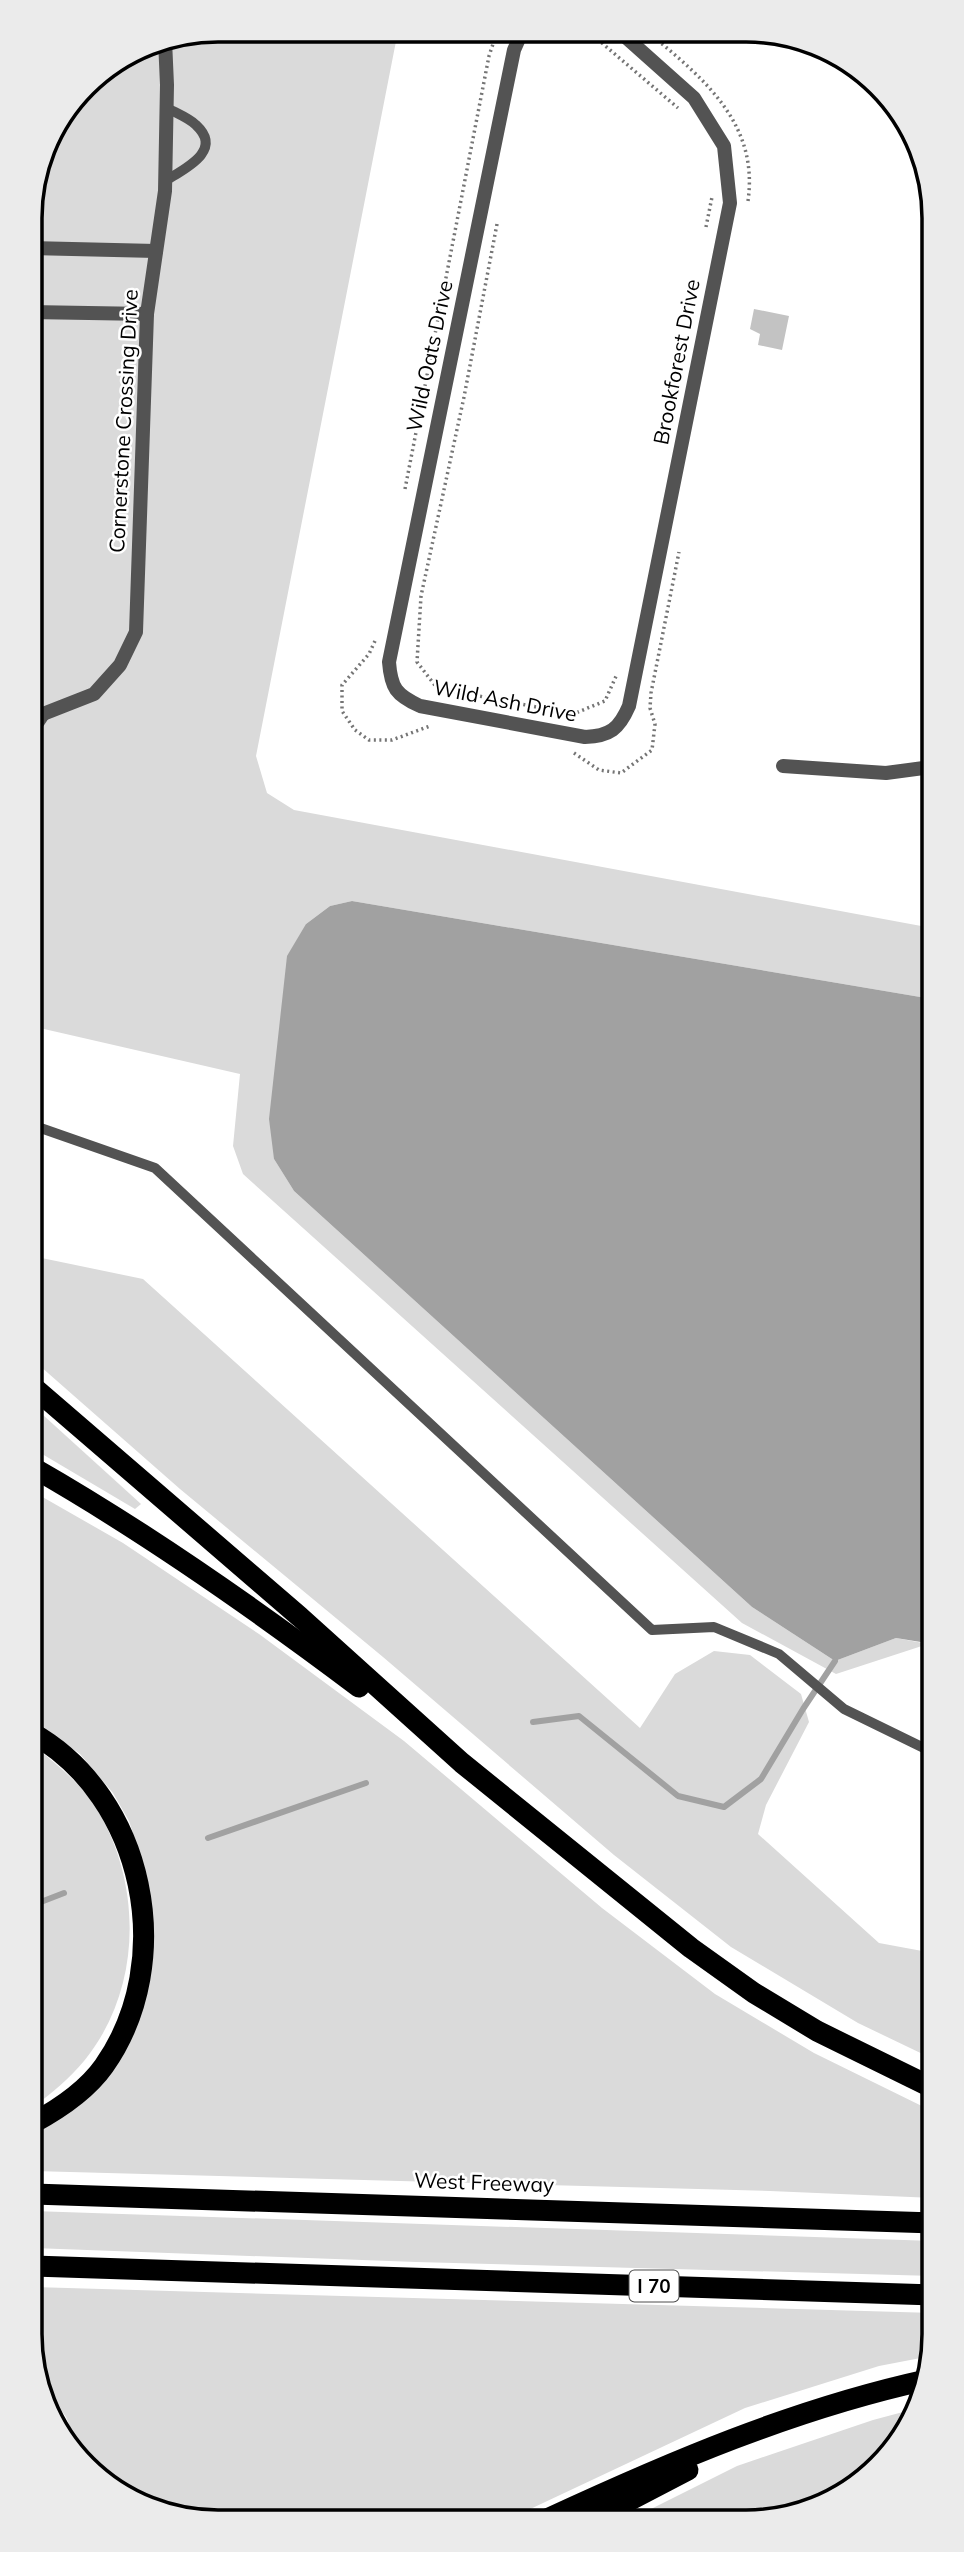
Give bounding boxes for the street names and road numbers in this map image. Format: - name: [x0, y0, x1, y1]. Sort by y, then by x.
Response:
- street label: Brookforest Drive: [647, 277, 705, 447]
- street label: Wild Oats Drive: [400, 278, 458, 434]
- street label: Cornerstone Crossing Drive: [103, 288, 143, 554]
- street label: Wild Ash Drive: [431, 673, 579, 727]
- street label: West Freeway: [414, 2167, 555, 2197]
- road number: I 70: [630, 2270, 678, 2302]

